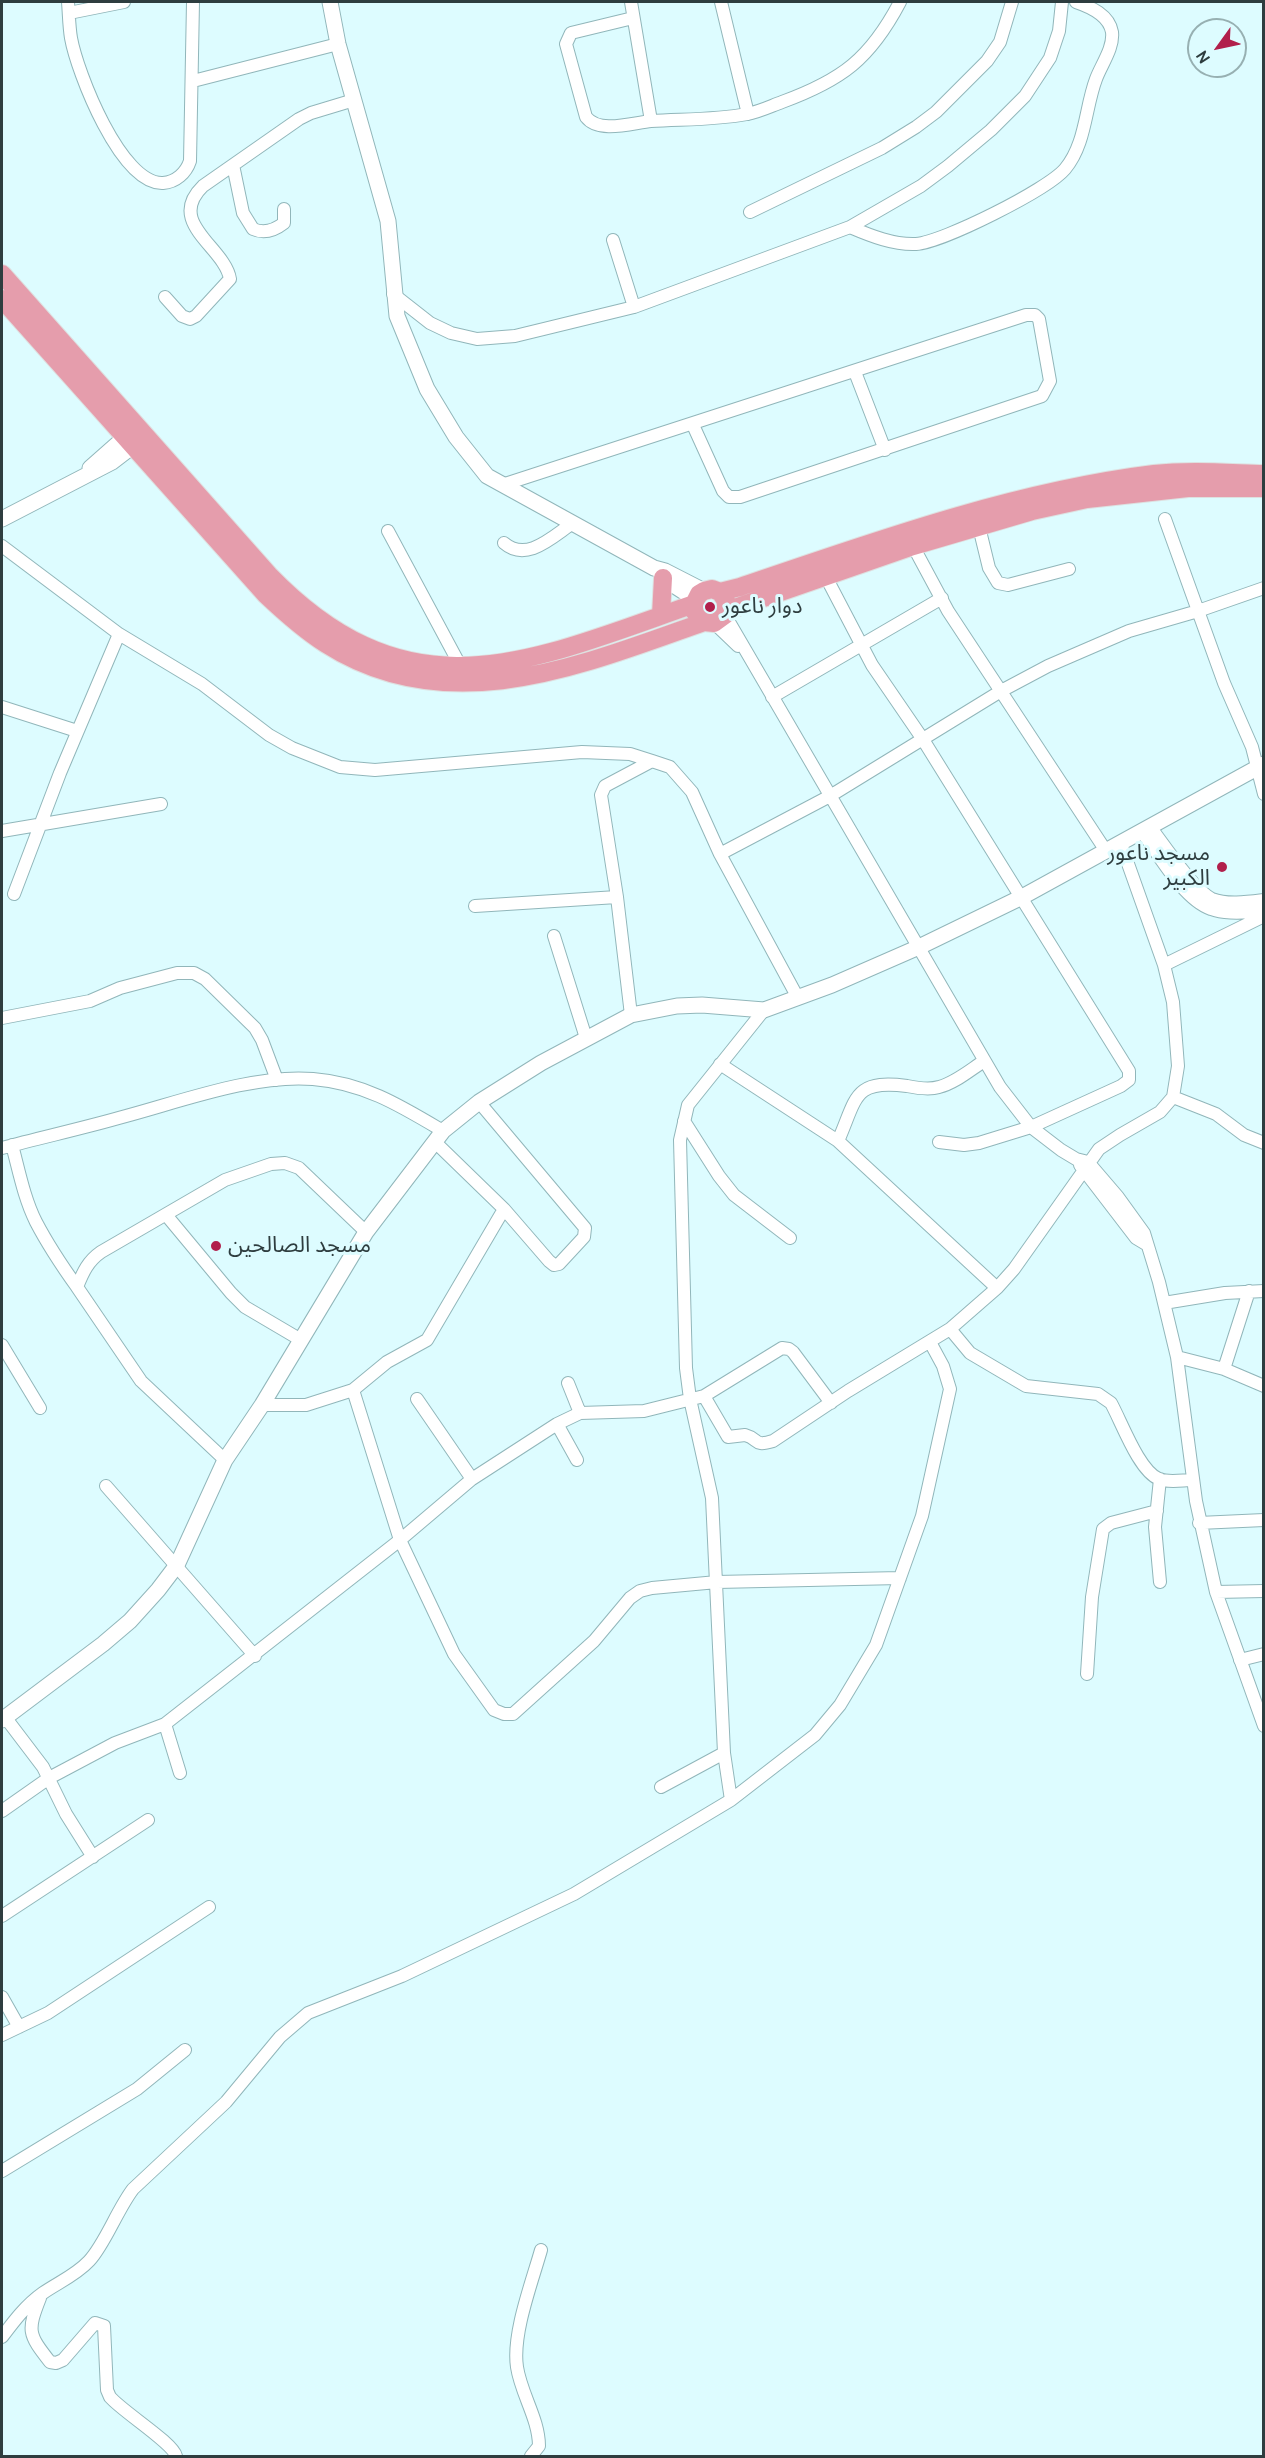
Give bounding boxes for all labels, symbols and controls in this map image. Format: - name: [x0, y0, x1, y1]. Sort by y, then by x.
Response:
- north arrow: [1187, 18, 1247, 78]
- text: N: [1192, 47, 1214, 67]
- place label: دوار ناعور: [722, 594, 802, 620]
- marker: دوار ناعور: [703, 600, 717, 614]
- place label: مسجد ناعور الكبير: [1107, 841, 1210, 892]
- marker: مسجد ناعور الكبير: [1215, 860, 1229, 874]
- place label: مسجد الصالحين: [228, 1233, 371, 1259]
- marker: مسجد الصالحين: [209, 1239, 223, 1253]

